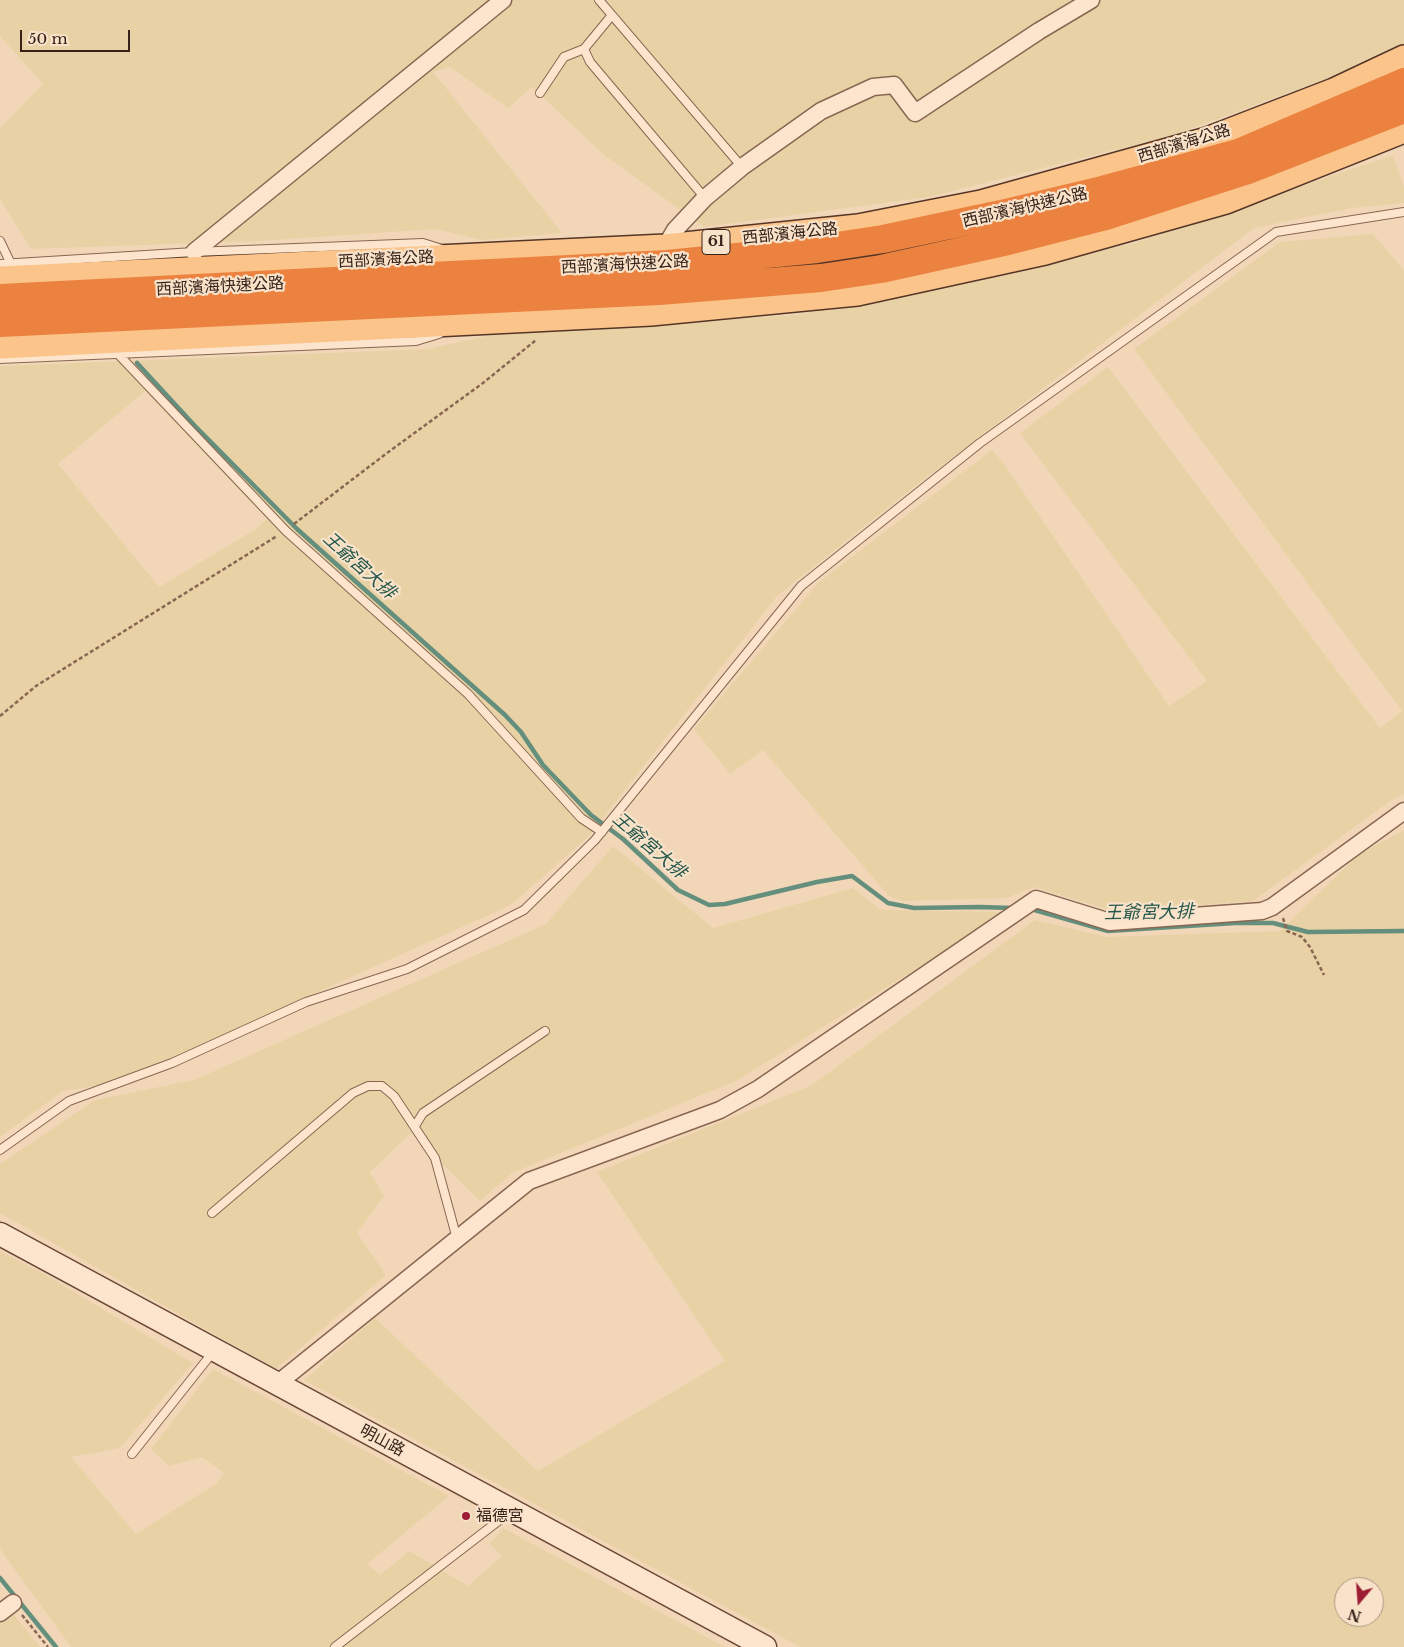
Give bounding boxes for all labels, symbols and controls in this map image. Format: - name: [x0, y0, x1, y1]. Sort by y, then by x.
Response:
- scale bar: [22, 20, 132, 52]
- text: 50 m: [28, 29, 68, 48]
- street label: 西部濱海公路: [1135, 121, 1233, 167]
- street label: 西部濱海快速公路: [960, 184, 1090, 232]
- street label: 西部濱海公路: [741, 219, 839, 249]
- road number: 61: [702, 230, 730, 254]
- street label: 西部濱海公路: [338, 248, 434, 272]
- street label: 西部濱海快速公路: [561, 252, 689, 278]
- street label: 西部濱海快速公路: [156, 274, 284, 300]
- water label: 王爺宮大排: [318, 528, 400, 604]
- water label: 王爺宮大排: [608, 808, 690, 884]
- water label: 王爺宮大排: [1104, 901, 1194, 925]
- street label: 明山路: [356, 1421, 408, 1461]
- place label: 福德宮: [476, 1506, 524, 1526]
- marker: 福德宮: [460, 1510, 472, 1522]
- north arrow: [1334, 1577, 1384, 1627]
- text: N: [1346, 1605, 1364, 1626]

